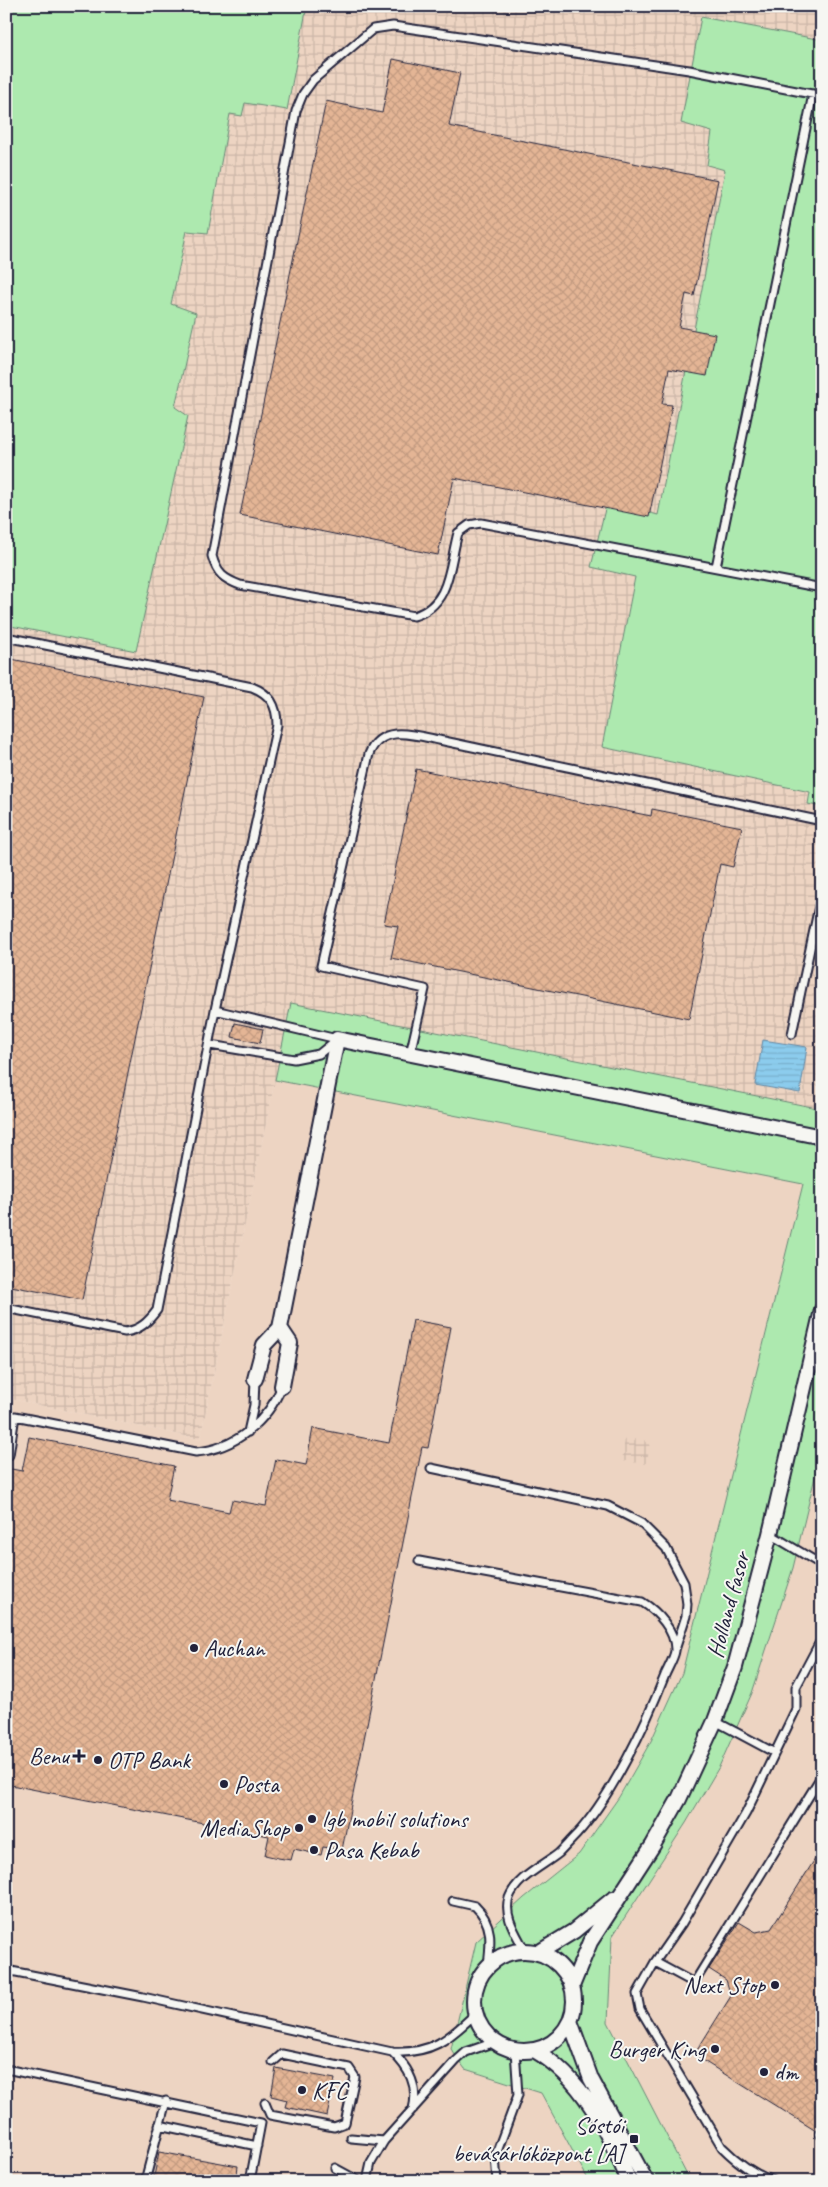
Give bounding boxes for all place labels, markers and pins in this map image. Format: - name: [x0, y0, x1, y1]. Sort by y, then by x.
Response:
- place label: Auchan: [204, 1633, 266, 1663]
- marker: Auchan: [188, 1642, 200, 1654]
- place label: Benu: [29, 1741, 71, 1771]
- place label: OTP Bank: [108, 1745, 192, 1775]
- marker: Benu: [73, 1750, 85, 1762]
- marker: OTP Bank: [92, 1754, 104, 1766]
- place label: Posta: [234, 1769, 280, 1799]
- marker: Posta: [218, 1778, 230, 1790]
- place label: lgb mobil solutions: [322, 1804, 469, 1834]
- place label: MediaShop: [200, 1813, 291, 1843]
- marker: lgb mobil solutions: [306, 1813, 318, 1825]
- marker: MediaShop: [293, 1822, 305, 1834]
- place label: Pasa Kebab: [324, 1835, 420, 1865]
- marker: Pasa Kebab: [308, 1844, 320, 1856]
- place label: Next Stop: [683, 1970, 766, 2000]
- marker: Next Stop: [769, 1979, 781, 1991]
- place label: Burger King: [608, 2034, 707, 2064]
- marker: Burger King: [709, 2043, 721, 2055]
- place label: dm: [774, 2057, 799, 2087]
- marker: dm: [758, 2066, 770, 2078]
- place label: KFC: [312, 2075, 349, 2105]
- marker: KFC: [296, 2084, 308, 2096]
- place label: Sóstói bevásárlóközpont [A]: [453, 2110, 628, 2168]
- marker: Sóstói bevásárlóközpont [A]: [628, 2133, 640, 2145]

